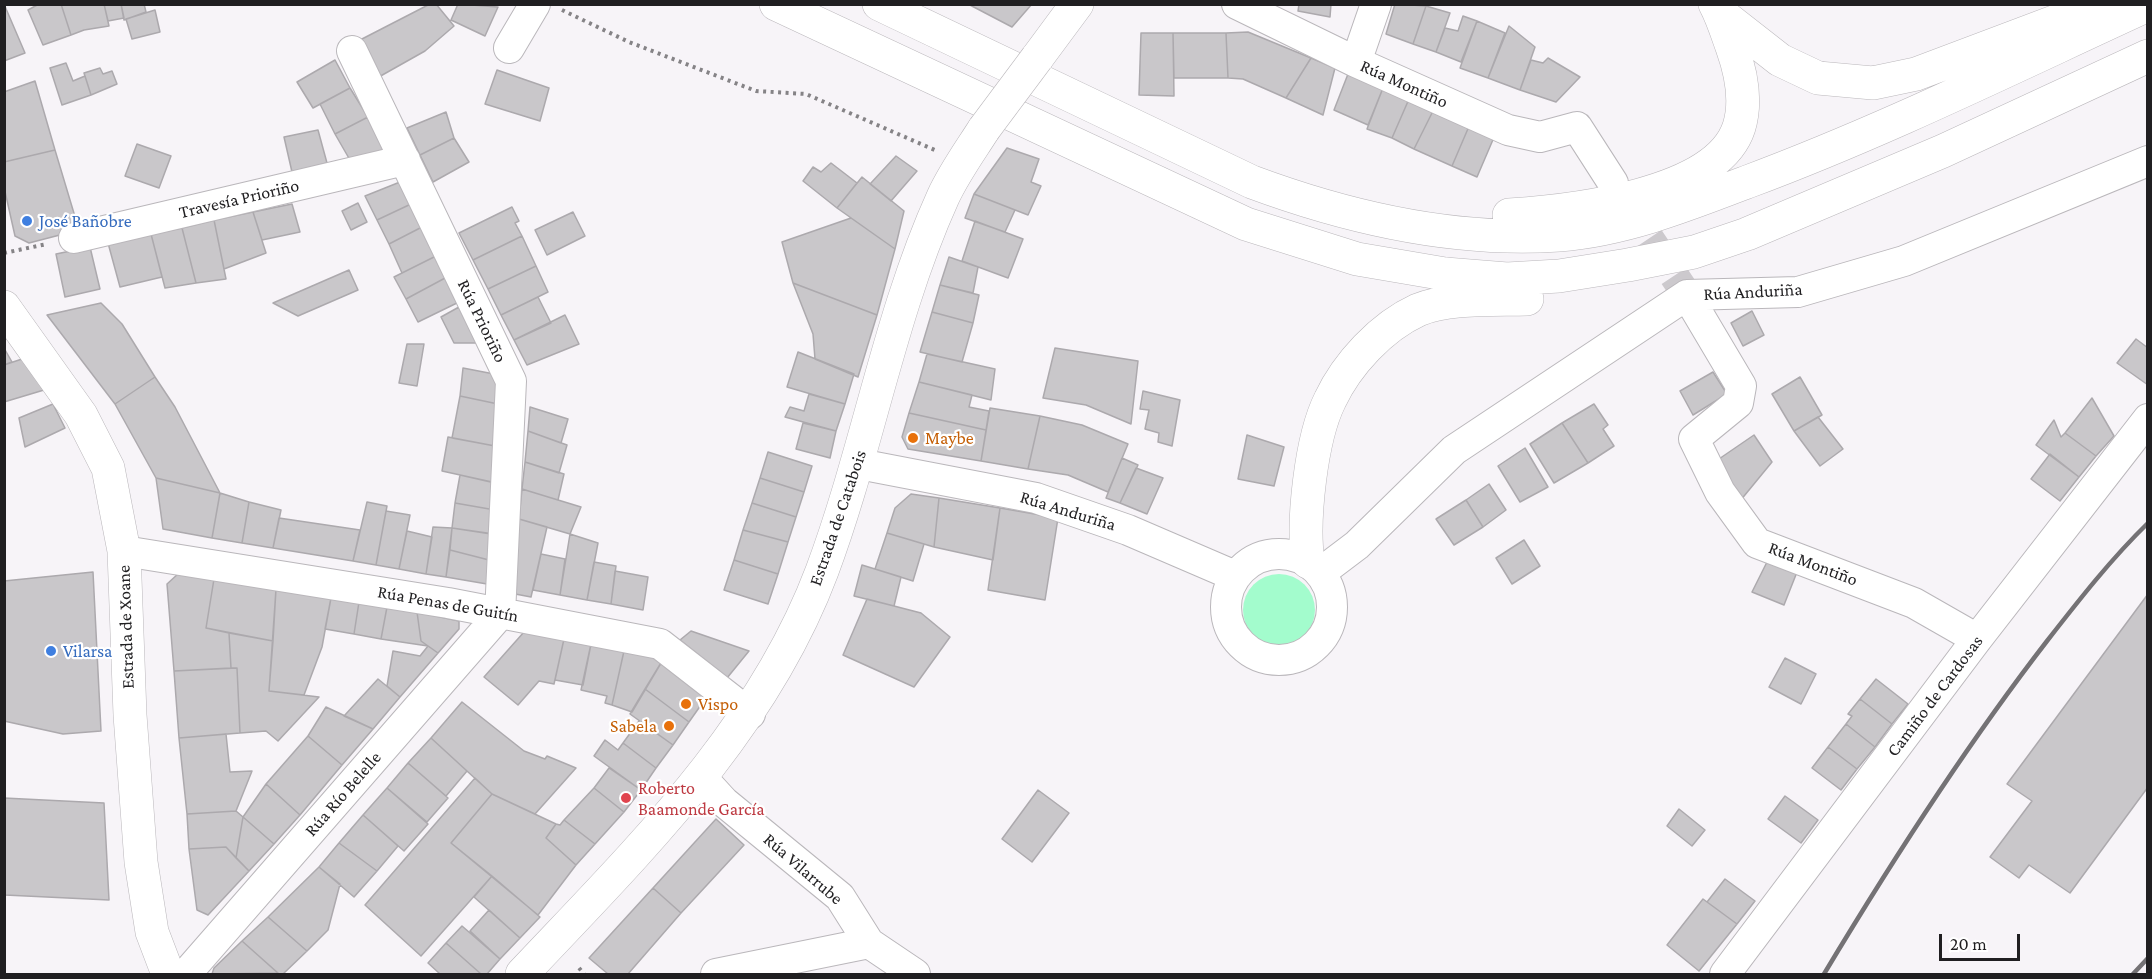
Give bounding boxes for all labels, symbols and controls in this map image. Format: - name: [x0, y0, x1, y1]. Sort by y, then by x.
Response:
- street label: Rúa Montiño: [1357, 55, 1451, 113]
- street label: Travesía Prioriño: [177, 175, 301, 223]
- place label: José Bañobre: [39, 210, 132, 232]
- marker: José Bañobre: [20, 214, 34, 228]
- street label: Rúa Prioriño: [453, 276, 511, 366]
- street label: Rúa Anduriña: [1703, 279, 1803, 305]
- place label: Maybe: [925, 427, 974, 449]
- marker: Maybe: [906, 431, 920, 445]
- street label: Estrada de Catabois: [805, 447, 871, 589]
- street label: Rúa Anduriña: [1017, 486, 1119, 536]
- street label: Rúa Montiño: [1765, 537, 1861, 591]
- street label: Estrada de Xoane: [113, 565, 139, 689]
- street label: Rúa Penas de Guitín: [376, 581, 520, 627]
- street label: Camiño de Cardosas: [1882, 631, 1988, 761]
- place label: Vilarsa: [63, 640, 112, 662]
- marker: Vilarsa: [44, 644, 58, 658]
- place label: Vispo: [698, 693, 738, 715]
- marker: Vispo: [679, 697, 693, 711]
- place label: Sabela: [610, 715, 657, 737]
- marker: Sabela: [662, 719, 676, 733]
- street label: Rúa Río Belelle: [300, 747, 386, 841]
- place label: Roberto Baamonde García: [638, 777, 765, 820]
- marker: Roberto Baamonde García: [619, 791, 633, 805]
- street label: Rúa Vilarrube: [759, 829, 847, 909]
- scale bar: [1942, 922, 2023, 960]
- text: 20 m: [1950, 934, 1987, 954]

